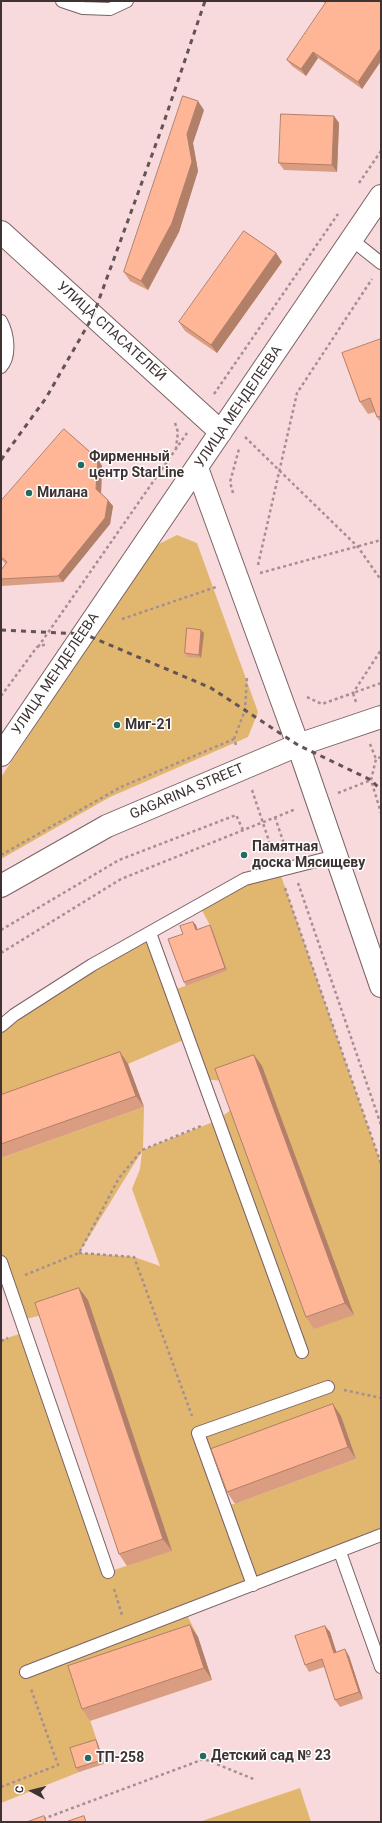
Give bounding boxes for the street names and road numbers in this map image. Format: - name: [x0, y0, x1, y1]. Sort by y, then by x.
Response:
- street label: УЛИЦА СПАСАТЕЛЕЙ: [53, 279, 169, 385]
- street label: УЛИЦА МЕНДЕЛЕЕВА: [192, 343, 286, 471]
- street label: УЛИЦА МЕНДЕЛЕЕВА: [9, 610, 103, 738]
- street label: GAGARINA STREET: [128, 760, 246, 824]

